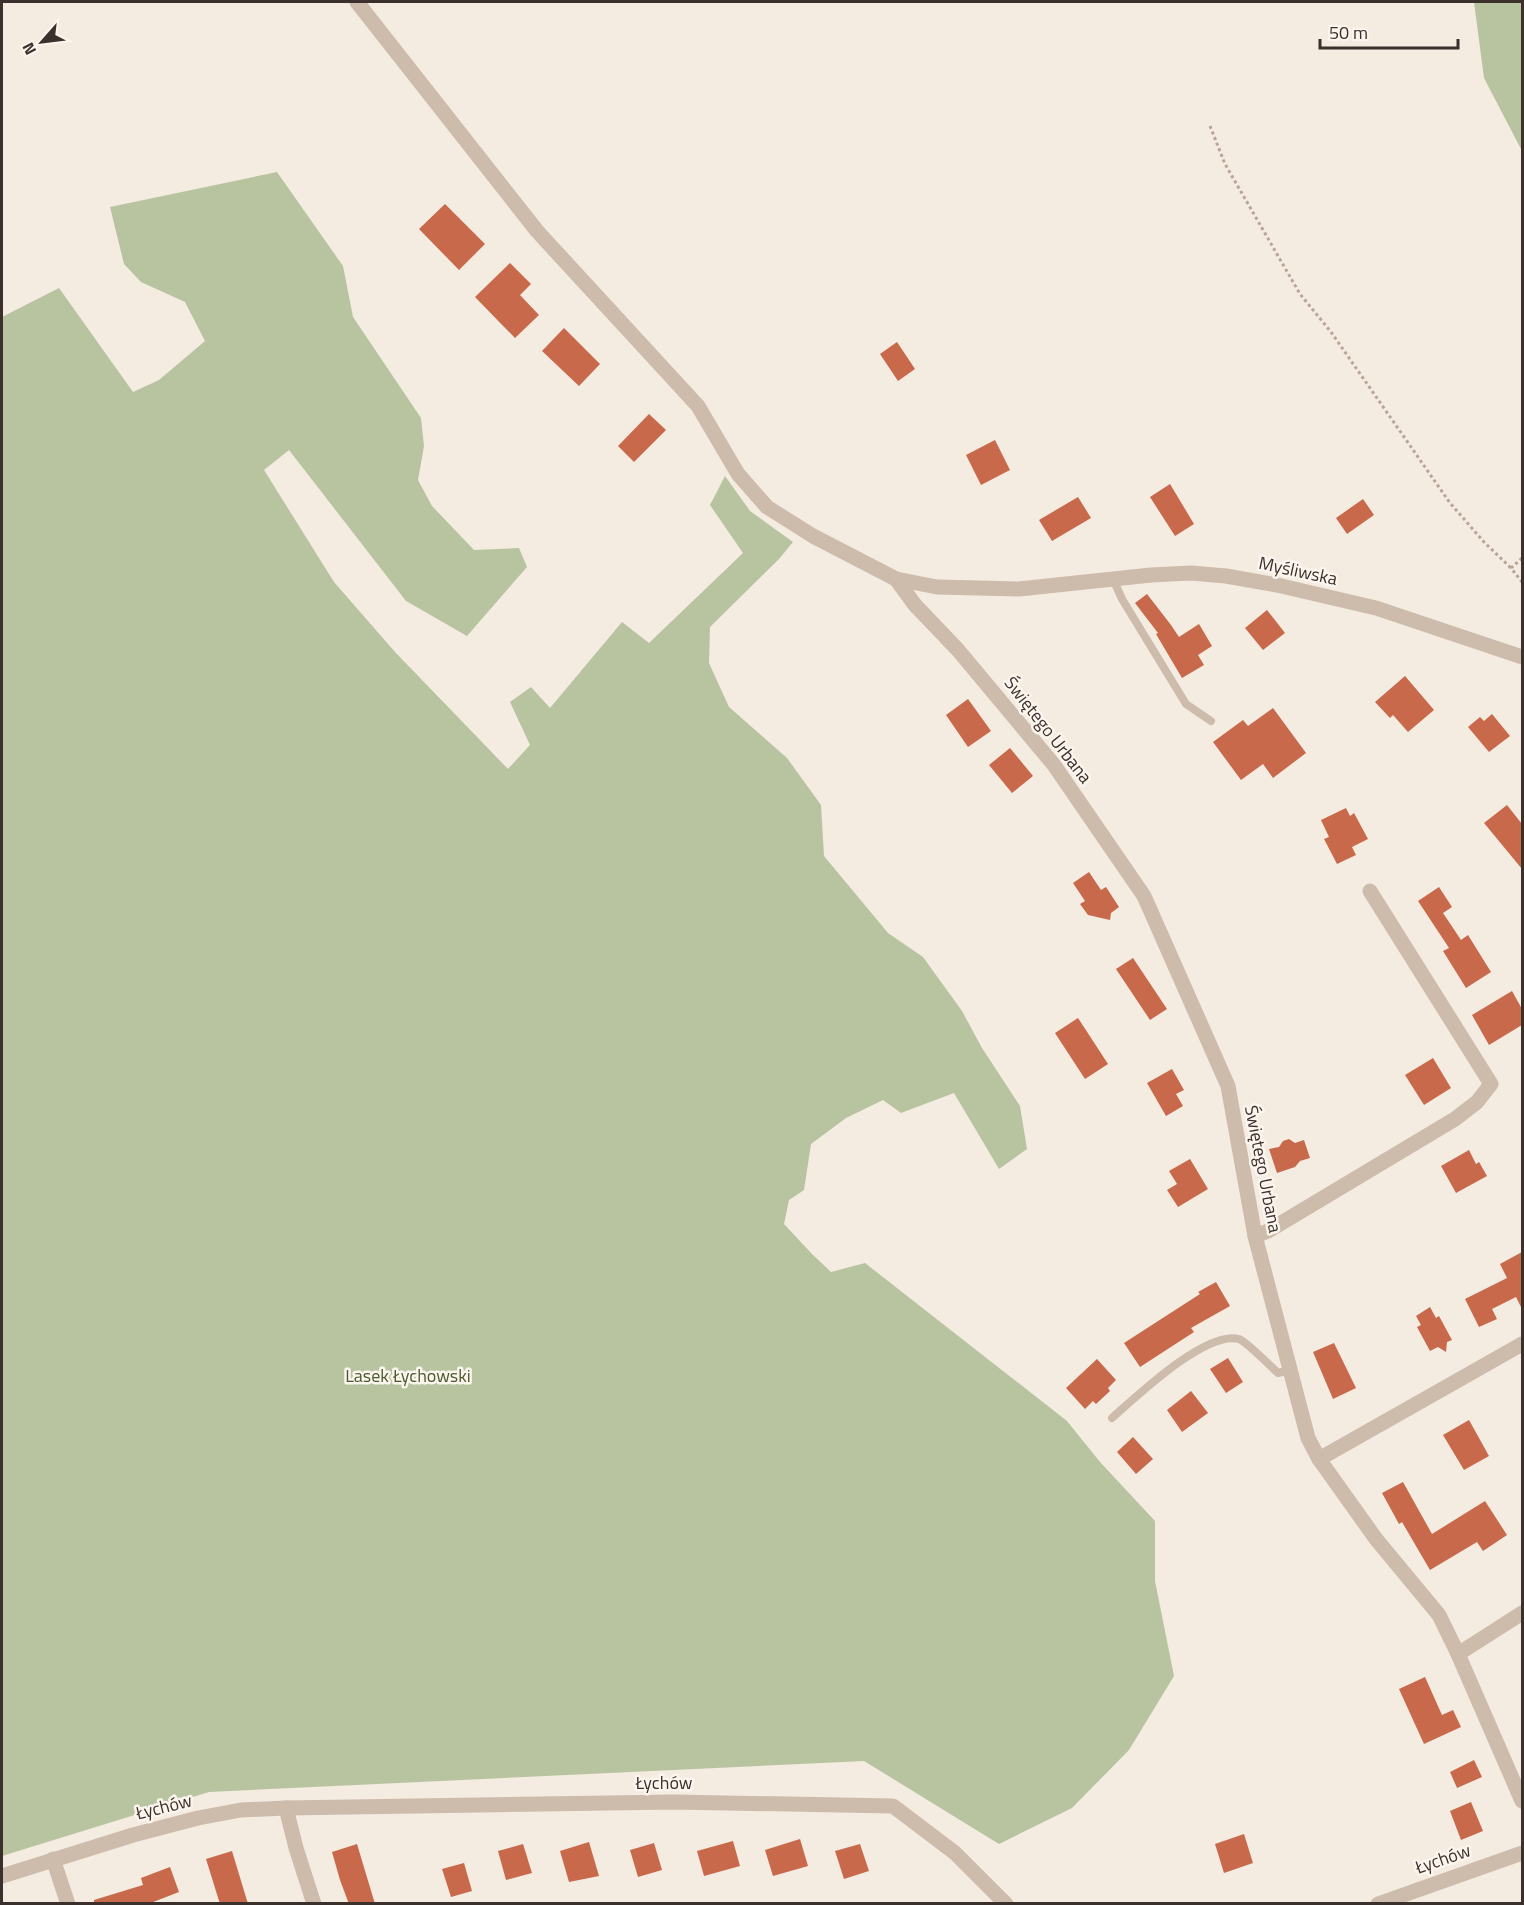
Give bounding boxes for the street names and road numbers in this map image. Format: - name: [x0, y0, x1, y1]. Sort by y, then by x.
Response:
- street label: Myśliwska: [1256, 549, 1340, 592]
- street label: Świętego Urbana: [998, 670, 1099, 789]
- street label: Świętego Urbana: [1238, 1103, 1289, 1235]
- street label: Łychów: [634, 1769, 693, 1796]
- street label: Łychów: [132, 1786, 195, 1827]
- street label: Łychów: [1411, 1836, 1474, 1881]

